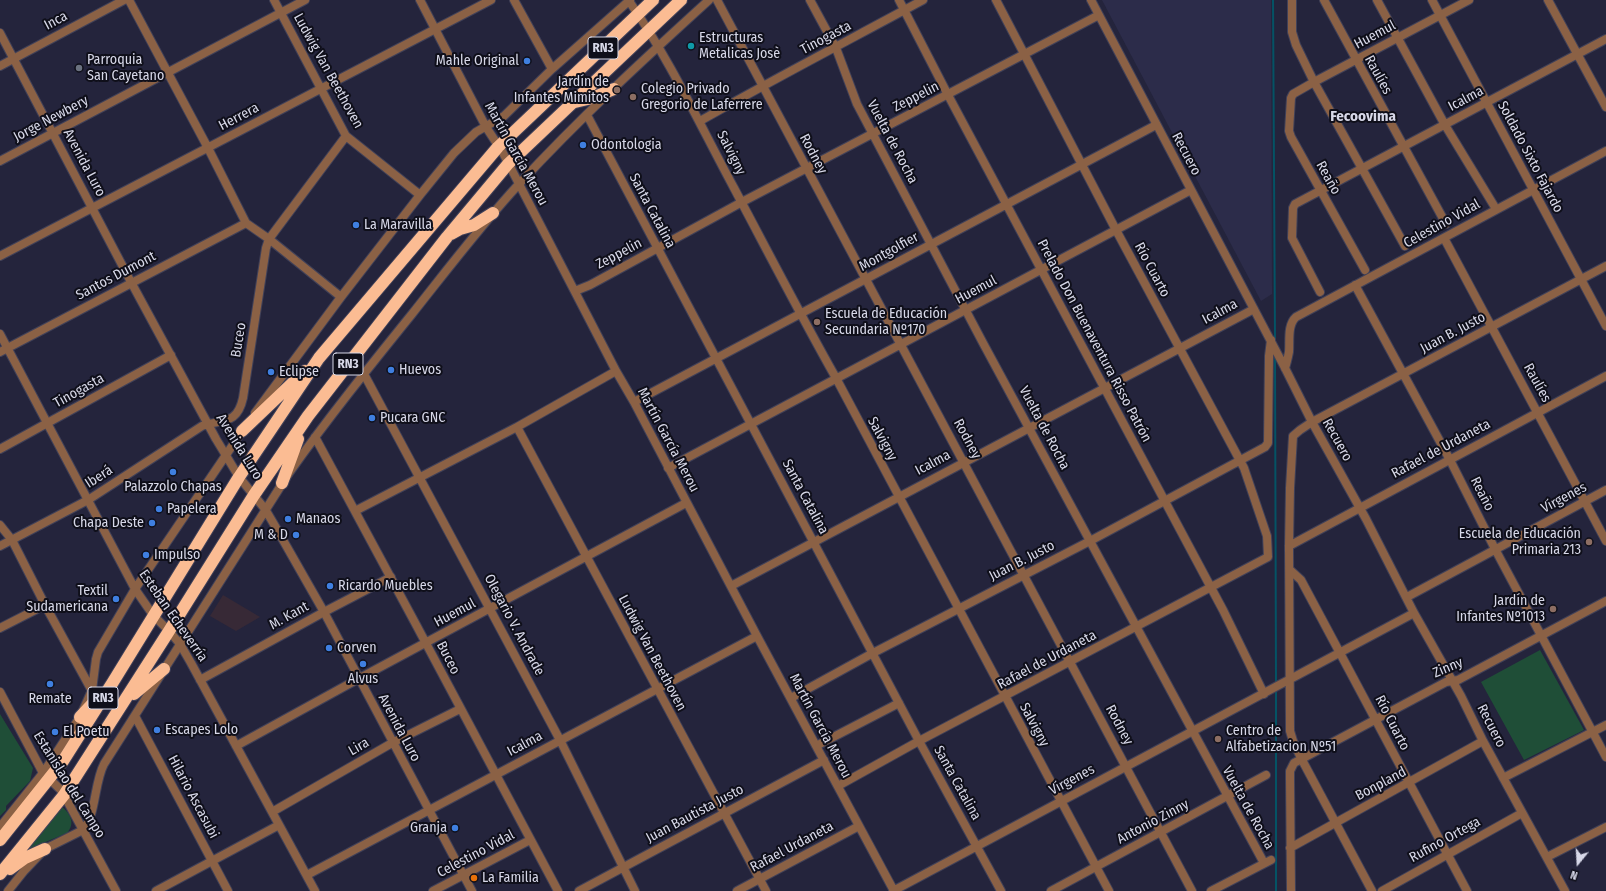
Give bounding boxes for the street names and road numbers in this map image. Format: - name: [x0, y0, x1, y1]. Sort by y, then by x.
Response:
- street label: Inca: [42, 8, 70, 34]
- street label: Ludwig Van Beethoven: [289, 11, 367, 131]
- street label: Huemul: [1351, 17, 1399, 53]
- street label: Tinogasta: [798, 18, 854, 58]
- road number: RN3: [588, 37, 618, 59]
- street label: Raulíes: [1361, 53, 1395, 97]
- street label: Zeppelin: [890, 78, 942, 116]
- street label: Icalma: [1445, 83, 1487, 115]
- street label: Jorge Newbery: [11, 92, 91, 146]
- street label: Vuelta de Rocha: [863, 97, 921, 187]
- street label: Soldado Sixto Fajardo: [1494, 98, 1566, 216]
- street label: Herrera: [216, 99, 262, 135]
- street label: Martín García Merou: [481, 99, 551, 209]
- street label: Avenida Luro: [59, 126, 109, 200]
- street label: Salvigny: [713, 128, 749, 178]
- street label: Recuero: [1168, 130, 1204, 178]
- street label: Rodney: [796, 131, 830, 177]
- street label: Reaño: [1312, 158, 1344, 198]
- street label: Santa Catalina: [625, 171, 679, 251]
- street label: Celestino Vidal: [1401, 196, 1483, 252]
- street label: Montgolfier: [856, 229, 922, 275]
- street label: Zeppelin: [593, 235, 645, 273]
- street label: Prelado Don Buenaventura Risso Patrón: [1033, 237, 1155, 445]
- street label: Río Cuarto: [1131, 240, 1173, 300]
- street label: Santos Dumont: [73, 248, 159, 304]
- street label: Huemul: [952, 272, 1000, 308]
- street label: Icalma: [1199, 296, 1241, 328]
- street label: Juan B. Justo: [1418, 309, 1488, 357]
- street label: Buceo: [228, 321, 250, 359]
- road number: RN3: [333, 353, 363, 375]
- street label: Raulíes: [1520, 361, 1554, 405]
- street label: Tinogasta: [51, 370, 107, 412]
- street label: Vuelta de Rocha: [1015, 383, 1073, 473]
- street label: Martín García Merou: [633, 385, 703, 495]
- street label: Avenida Luro: [212, 411, 266, 483]
- street label: Salvigny: [864, 414, 900, 464]
- street label: Rodney: [950, 416, 984, 462]
- street label: Recuero: [1318, 416, 1356, 464]
- street label: Rafael de Urdaneta: [1389, 416, 1493, 482]
- street label: Icalma: [912, 447, 954, 479]
- street label: Santa Catalina: [778, 457, 832, 537]
- street label: Iberá: [82, 462, 116, 492]
- street label: Reaño: [1466, 474, 1498, 514]
- street label: Vírgenes: [1538, 479, 1590, 517]
- street label: Juan B. Justo: [986, 537, 1058, 585]
- street label: Esteban Echeverría: [135, 567, 211, 665]
- street label: Olegario V. Andrade: [480, 572, 548, 678]
- street label: Ludwig Van Beethoven: [614, 592, 690, 714]
- street label: Huemul: [431, 595, 479, 631]
- street label: M. Kant: [266, 598, 312, 634]
- street label: Rafael de Urdaneta: [995, 627, 1099, 693]
- street label: Buceo: [433, 639, 463, 677]
- street label: Zinny: [1430, 654, 1466, 682]
- street label: Martín García Merou: [785, 671, 855, 781]
- road number: RN3: [88, 687, 118, 709]
- street label: Avenida Luro: [374, 691, 424, 765]
- street label: Río Cuarto: [1371, 693, 1413, 753]
- street label: Salvigny: [1016, 700, 1052, 750]
- street label: Rodney: [1102, 702, 1136, 748]
- street label: Recuero: [1473, 702, 1509, 750]
- street label: Icalma: [504, 728, 546, 760]
- street label: Estanislao del Campo: [29, 729, 109, 841]
- street label: Lira: [346, 734, 372, 760]
- street label: Santa Catalina: [930, 743, 984, 823]
- street label: Hilario Ascasubi: [164, 753, 222, 841]
- street label: Vírgenes: [1046, 761, 1098, 799]
- street label: Vuelta de Rocha: [1218, 764, 1278, 852]
- street label: Bonpland: [1353, 764, 1409, 804]
- street label: Juan Bautista Justo: [643, 781, 747, 847]
- street label: Antonio Zinny: [1114, 796, 1192, 848]
- street label: Rufino Ortega: [1407, 814, 1483, 866]
- street label: Rafael Urdaneta: [748, 818, 836, 876]
- street label: Celestino Vidal: [435, 827, 517, 881]

